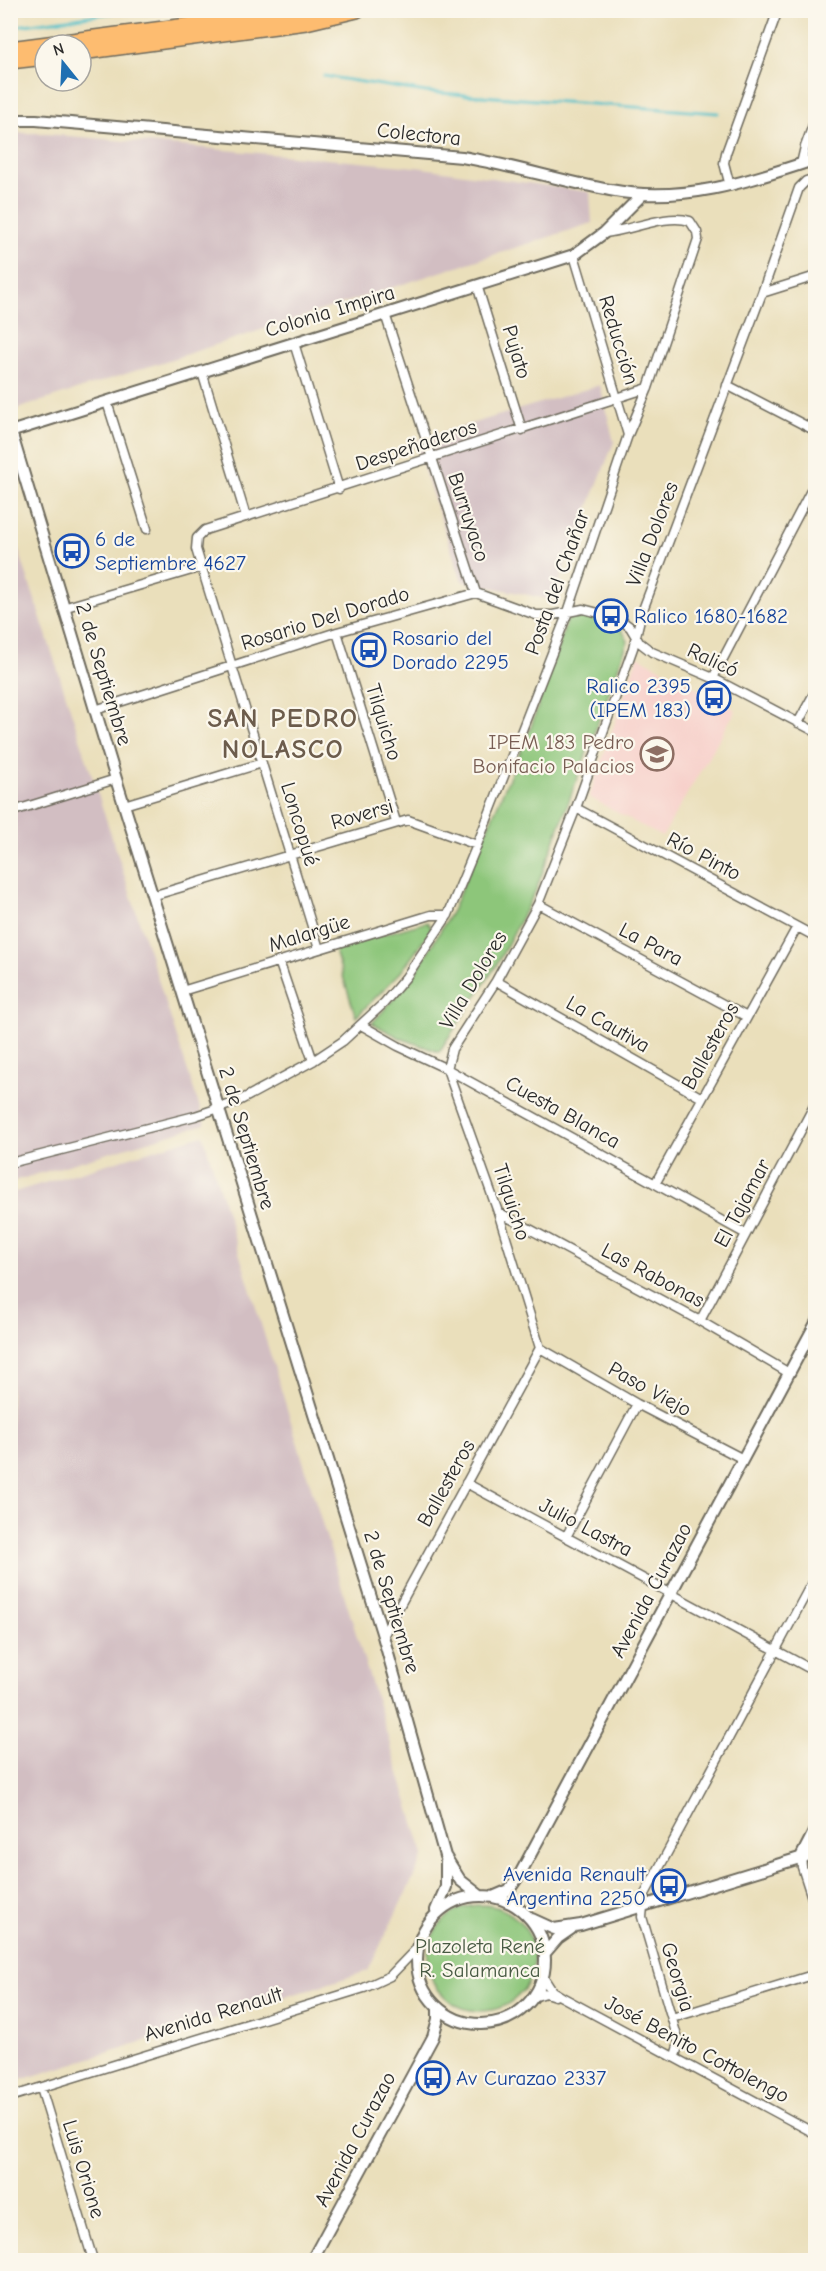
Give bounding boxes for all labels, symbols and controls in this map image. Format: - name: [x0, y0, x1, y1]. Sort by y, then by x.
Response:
- north arrow: [33, 33, 93, 93]
- text: N: [51, 40, 66, 60]
- street label: Colectora: [376, 118, 462, 150]
- street label: Colonia Impira: [262, 280, 398, 342]
- street label: Reducción: [594, 292, 644, 388]
- street label: Pujato: [498, 322, 536, 382]
- street label: Despeñaderos: [352, 414, 480, 476]
- street label: Burruyaco: [443, 469, 495, 565]
- street label: Villa Dolores: [621, 478, 683, 590]
- street label: Posta del Chañar: [520, 505, 595, 658]
- place label: 6 de Septiembre 4627: [95, 527, 246, 575]
- bus stop icon: 6 de Septiembre 4627: [54, 533, 90, 569]
- street label: Rosario Del Dorado: [238, 581, 412, 655]
- bus stop icon: Ralico 1680-1682: [593, 598, 629, 634]
- street label: 2 de Septiembre: [71, 600, 137, 748]
- place label: Ralico 1680-1682: [634, 604, 788, 628]
- place label: Rosario del Dorado 2295: [392, 626, 509, 674]
- bus stop icon: Rosario del Dorado 2295: [351, 632, 387, 668]
- street label: Ralicó: [684, 638, 742, 682]
- place label: Ralico 2395 (IPEM 183): [586, 674, 691, 722]
- bus stop icon: Ralico 2395 (IPEM 183): [696, 680, 732, 716]
- street label: Tilquicho: [361, 681, 407, 763]
- district label: SAN PEDRO NOLASCO: [207, 703, 359, 765]
- place label: IPEM 183 Pedro Bonifacio Palacios: [472, 730, 634, 778]
- school or university icon: IPEM 183 Pedro Bonifacio Palacios: [639, 736, 675, 772]
- street label: Loncopué: [276, 779, 324, 869]
- street label: Roversi: [328, 794, 396, 834]
- street label: Río Pinto: [663, 827, 745, 885]
- street label: Malargüe: [265, 909, 353, 957]
- street label: La Para: [615, 917, 687, 971]
- street label: Villa Dolores: [434, 927, 512, 1033]
- street label: La Cautiva: [562, 991, 654, 1057]
- street label: Ballesteros: [676, 998, 744, 1094]
- street label: 2 de Septiembre: [214, 1064, 280, 1212]
- street label: Cuesta Blanca: [502, 1071, 624, 1153]
- street label: El Tajamar: [709, 1154, 776, 1251]
- street label: Tilquicho: [488, 1161, 536, 1243]
- street label: Las Rabonas: [597, 1238, 709, 1312]
- street label: Paso Viejo: [604, 1356, 696, 1422]
- street label: Ballesteros: [412, 1435, 480, 1531]
- street label: Julio Lastra: [535, 1492, 637, 1562]
- street label: Avenida Curazao: [605, 1518, 697, 1662]
- street label: 2 de Septiembre: [359, 1528, 425, 1676]
- place label: Avenida Renault Argentina 2250: [503, 1862, 647, 1910]
- bus stop icon: Avenida Renault Argentina 2250: [651, 1868, 687, 1904]
- park label: Plazoleta René R. Salamanca: [415, 1934, 545, 1982]
- street label: Georgia: [656, 1939, 700, 2015]
- street label: Avenida Renault: [141, 1981, 286, 2046]
- street label: José Benito Cottolengo: [601, 1990, 793, 2108]
- bus stop icon: Av Curazao 2337: [415, 2060, 451, 2096]
- place label: Av Curazao 2337: [456, 2066, 606, 2090]
- street label: Avenida Curazao: [309, 2067, 401, 2211]
- street label: Luis Orione: [58, 2117, 110, 2221]

